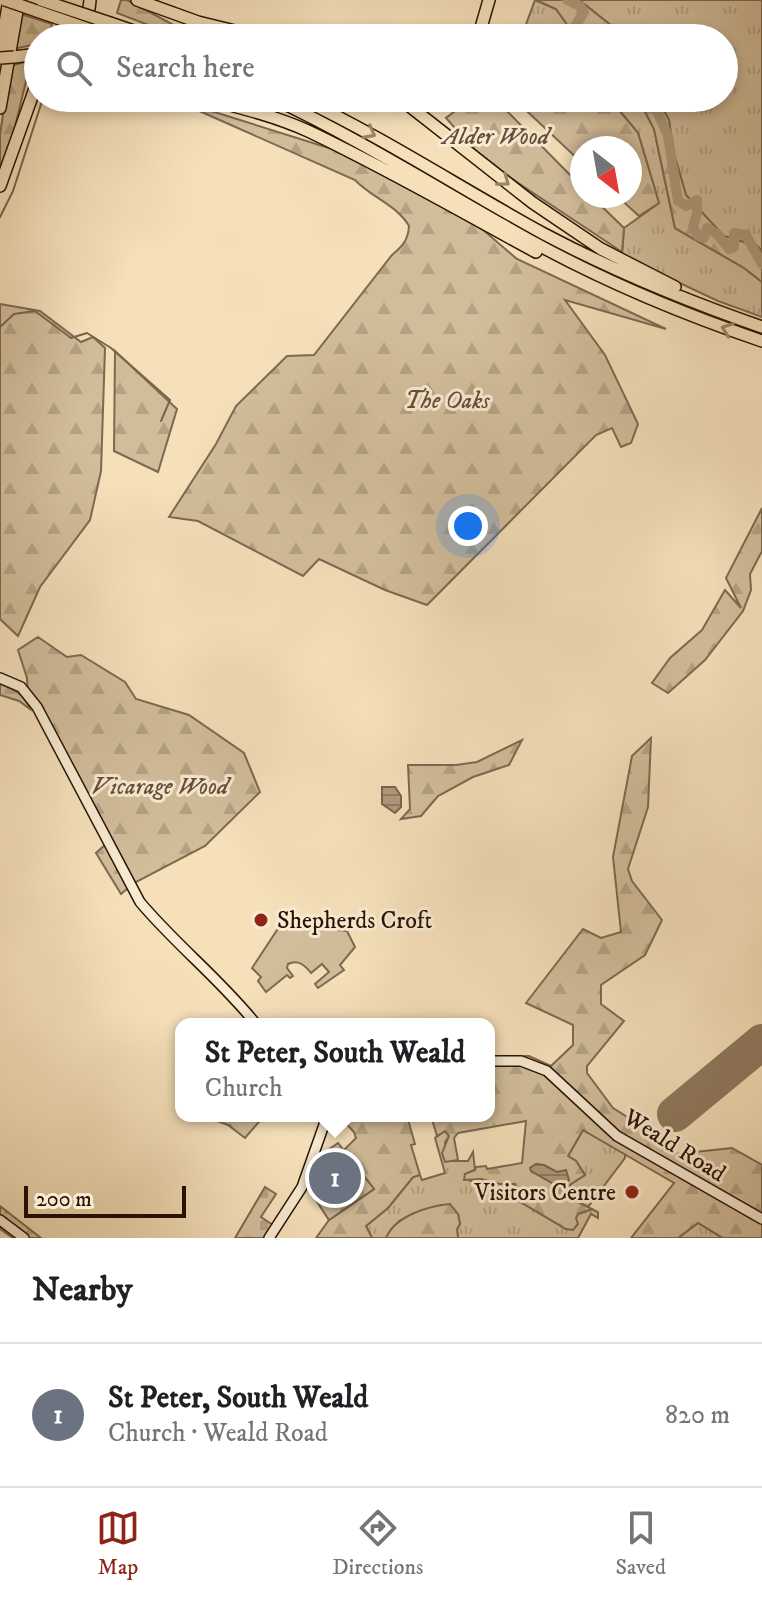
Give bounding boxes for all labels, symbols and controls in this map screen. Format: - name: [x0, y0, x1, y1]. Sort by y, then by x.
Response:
- search box: [24, 24, 738, 112]
- icon: search: [52, 46, 96, 90]
- text: Search here: [116, 50, 255, 87]
- park label: Alder Wood: [440, 122, 553, 152]
- one-way arrow: [361, 124, 376, 139]
- north arrow: [570, 136, 642, 208]
- one-way arrow: [495, 172, 510, 186]
- one-way arrow: [720, 322, 734, 338]
- park label: The Oaks: [404, 386, 490, 416]
- your location: [448, 506, 488, 546]
- park label: Vicarage Wood: [92, 772, 232, 802]
- place label: Shepherds Croft: [277, 906, 432, 936]
- marker: Shepherds Croft: [252, 911, 270, 929]
- popup: [175, 1018, 495, 1122]
- text: St Peter, South Weald: [205, 1035, 465, 1072]
- text: Church: [205, 1072, 283, 1105]
- street label: Weald Road: [617, 1102, 731, 1189]
- pin: 1: [309, 1148, 361, 1208]
- place label: Visitors Centre: [473, 1178, 616, 1208]
- scale bar: [24, 1182, 186, 1218]
- marker: Visitors Centre: [623, 1183, 641, 1201]
- text: 200 m: [36, 1186, 92, 1213]
- text: Nearby: [32, 1269, 133, 1311]
- text: St Peter, South Weald: [108, 1380, 368, 1417]
- text: 1: [53, 1399, 63, 1432]
- text: 820 m: [665, 1399, 730, 1432]
- text: Church · Weald Road: [108, 1417, 328, 1450]
- tab: Map: [96, 1506, 140, 1581]
- tab: Directions: [332, 1506, 423, 1581]
- tab: Saved: [615, 1506, 666, 1581]

